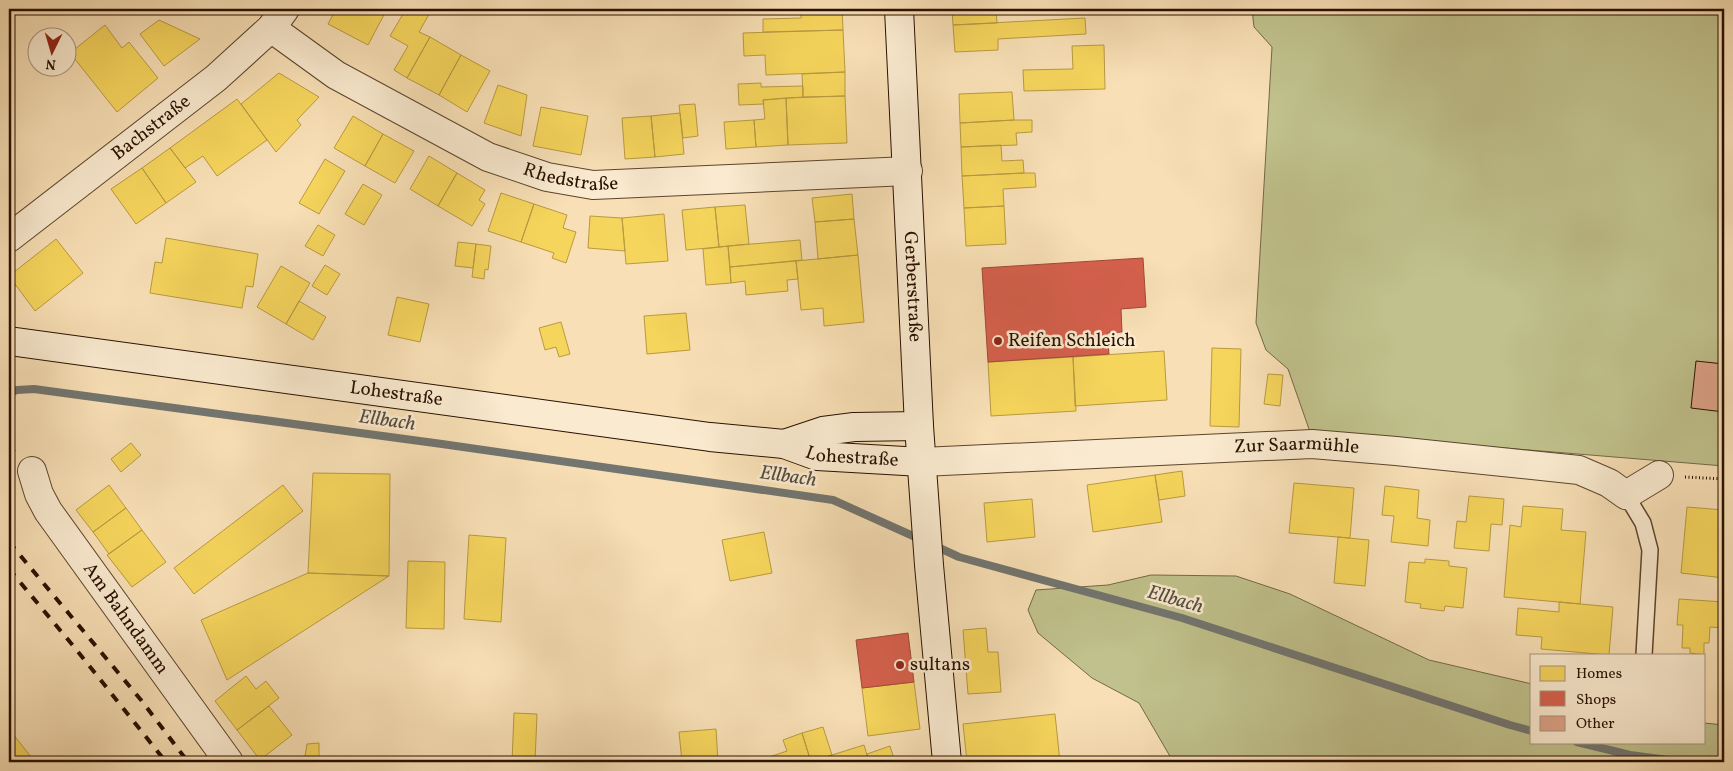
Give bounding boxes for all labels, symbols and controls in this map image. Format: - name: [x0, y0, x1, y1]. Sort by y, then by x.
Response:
- north arrow: [28, 28, 78, 78]
- text: N: [45, 54, 57, 73]
- street label: Bachstraße: [107, 89, 196, 167]
- street label: Rhedstraße: [520, 157, 619, 198]
- street label: Gerberstraße: [897, 231, 928, 343]
- place label: Reifen Schleich: [1008, 328, 1136, 354]
- marker: Reifen Schleich: [992, 335, 1004, 347]
- street label: Lohestraße: [348, 375, 444, 413]
- water label: Ellbach: [357, 403, 417, 439]
- street label: Zur Saarmühle: [1233, 431, 1360, 461]
- street label: Lohestraße: [802, 440, 899, 474]
- water label: Ellbach: [758, 459, 818, 495]
- street label: Am Bahndamm: [77, 558, 175, 680]
- water label: Ellbach: [1144, 579, 1206, 621]
- place label: sultans: [910, 652, 970, 678]
- legend: [1530, 654, 1706, 744]
- marker: sultans: [894, 659, 906, 671]
- text: Homes: [1576, 664, 1622, 685]
- text: Shops: [1576, 690, 1616, 711]
- text: Other: [1576, 714, 1615, 735]

